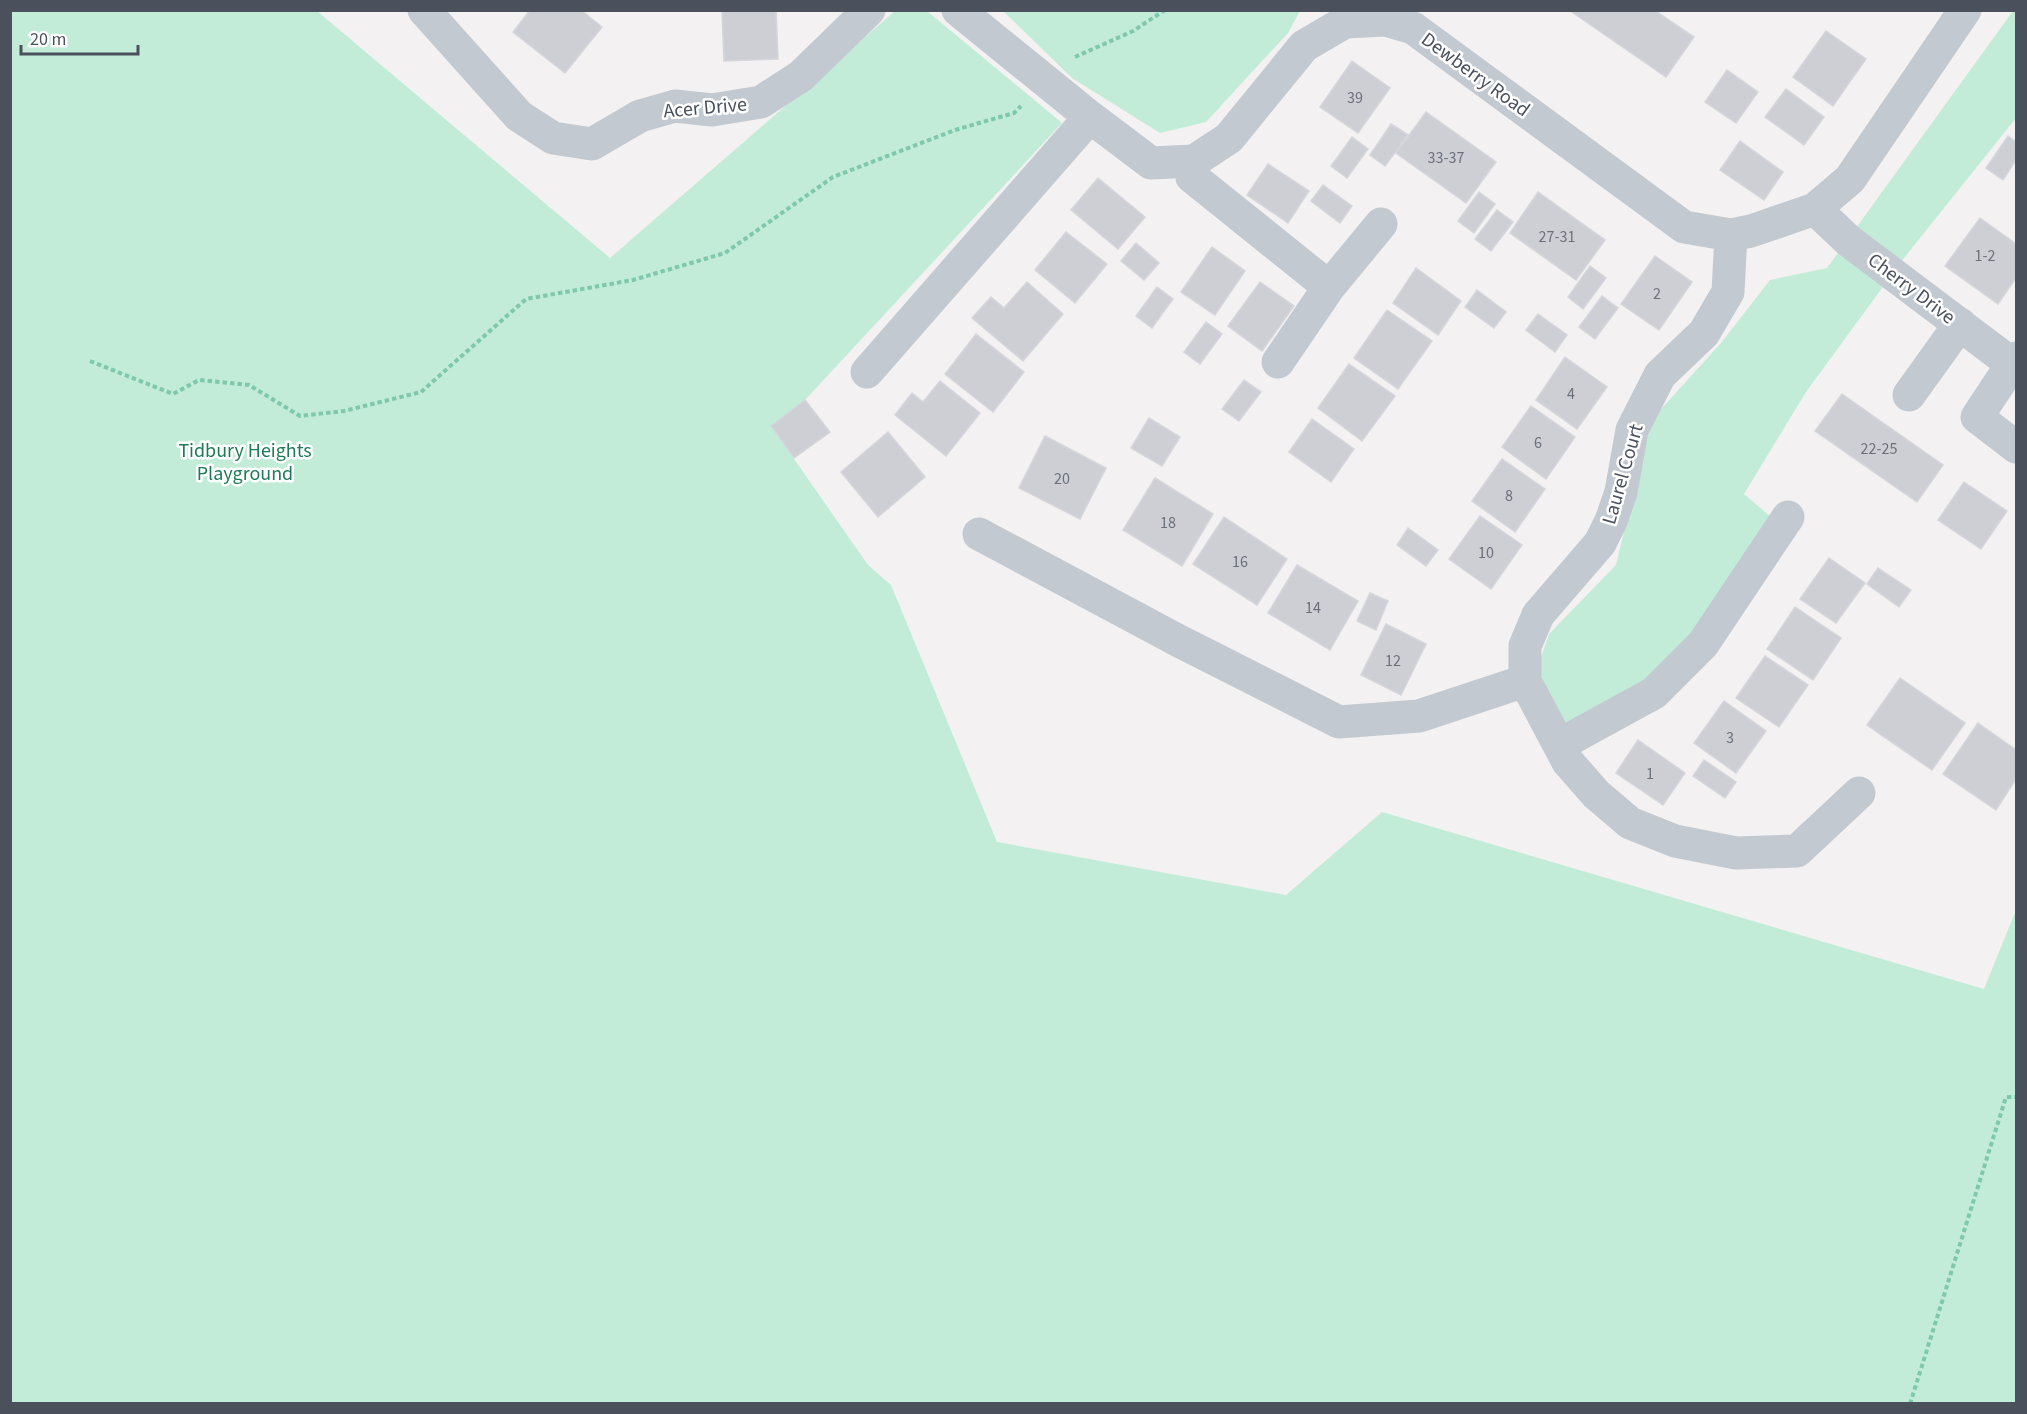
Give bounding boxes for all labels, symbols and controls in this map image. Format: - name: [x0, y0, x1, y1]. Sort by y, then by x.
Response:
- scale bar: [21, 18, 138, 56]
- street label: Dewberry Road: [1415, 26, 1536, 124]
- text: 20 m: [30, 27, 66, 52]
- house number: 39: [1347, 87, 1363, 109]
- street label: Acer Drive: [662, 90, 748, 126]
- house number: 33-37: [1428, 147, 1464, 169]
- house number: 27-31: [1539, 226, 1575, 248]
- house number: 1-2: [1975, 245, 1995, 267]
- street label: Cherry Drive: [1862, 247, 1961, 331]
- house number: 2: [1653, 283, 1661, 305]
- house number: 4: [1567, 383, 1575, 405]
- street label: Laurel Court: [1595, 421, 1651, 528]
- house number: 6: [1534, 432, 1542, 454]
- park label: Tidbury Heights Playground: [178, 437, 312, 488]
- house number: 22-25: [1861, 438, 1897, 460]
- house number: 20: [1054, 468, 1070, 490]
- house number: 8: [1505, 485, 1513, 507]
- house number: 18: [1160, 512, 1176, 534]
- house number: 10: [1478, 542, 1494, 564]
- house number: 16: [1232, 551, 1248, 573]
- house number: 14: [1305, 597, 1321, 619]
- house number: 12: [1385, 650, 1401, 672]
- house number: 3: [1726, 727, 1734, 749]
- house number: 1: [1646, 763, 1654, 785]

